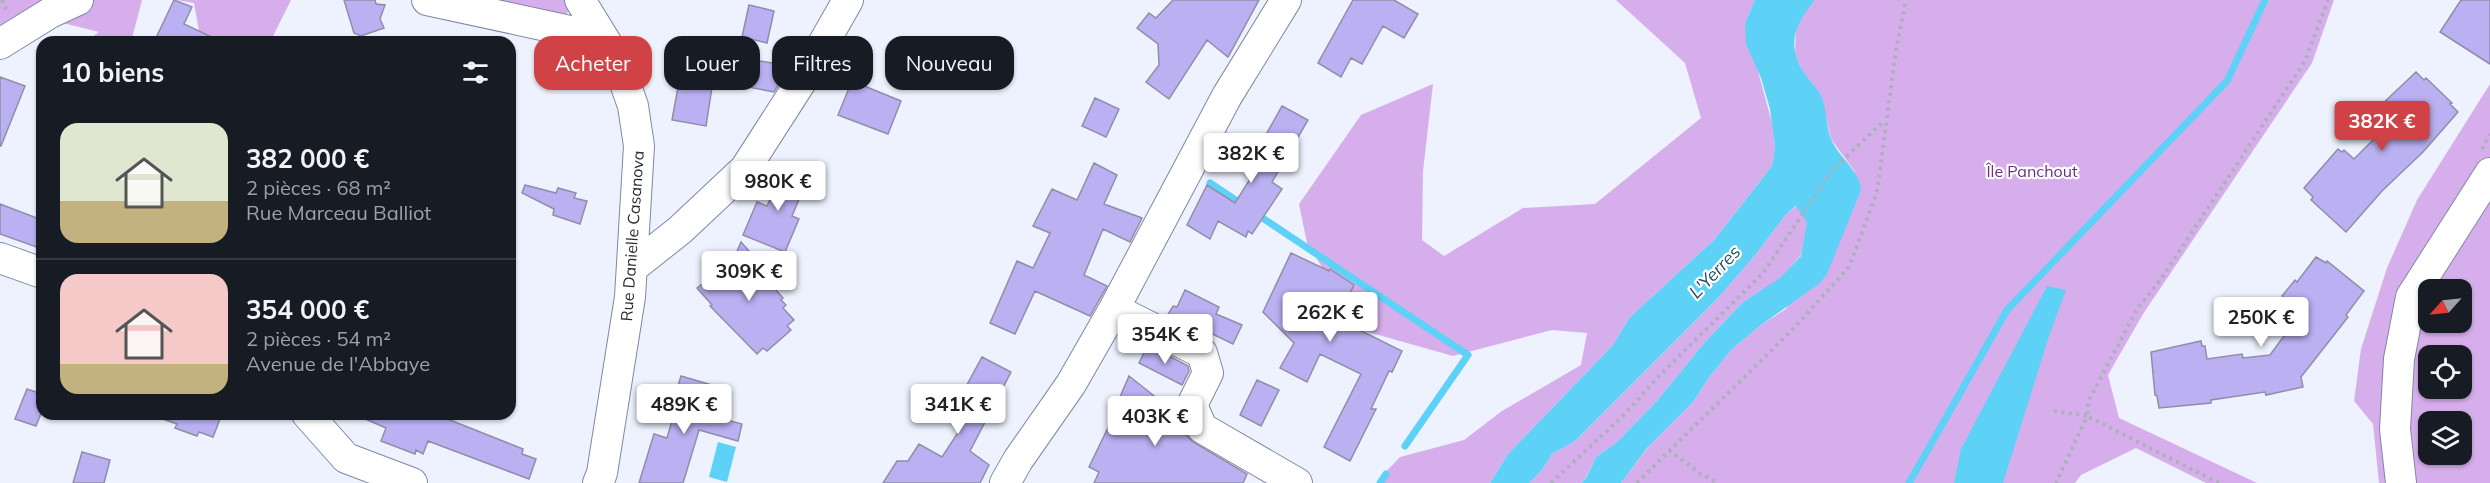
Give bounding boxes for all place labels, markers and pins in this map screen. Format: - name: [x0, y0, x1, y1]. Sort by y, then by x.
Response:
- pin: 382K €: [2333, 101, 2431, 152]
- pin: 382K €: [1202, 133, 1300, 184]
- pin: 980K €: [729, 161, 827, 212]
- pin: 309K €: [700, 251, 798, 302]
- pin: 262K €: [1281, 292, 1379, 343]
- pin: 250K €: [2212, 297, 2310, 348]
- pin: 354K €: [1116, 314, 1214, 365]
- pin: 489K €: [635, 384, 733, 435]
- pin: 341K €: [909, 384, 1007, 435]
- pin: 403K €: [1106, 396, 1204, 447]

